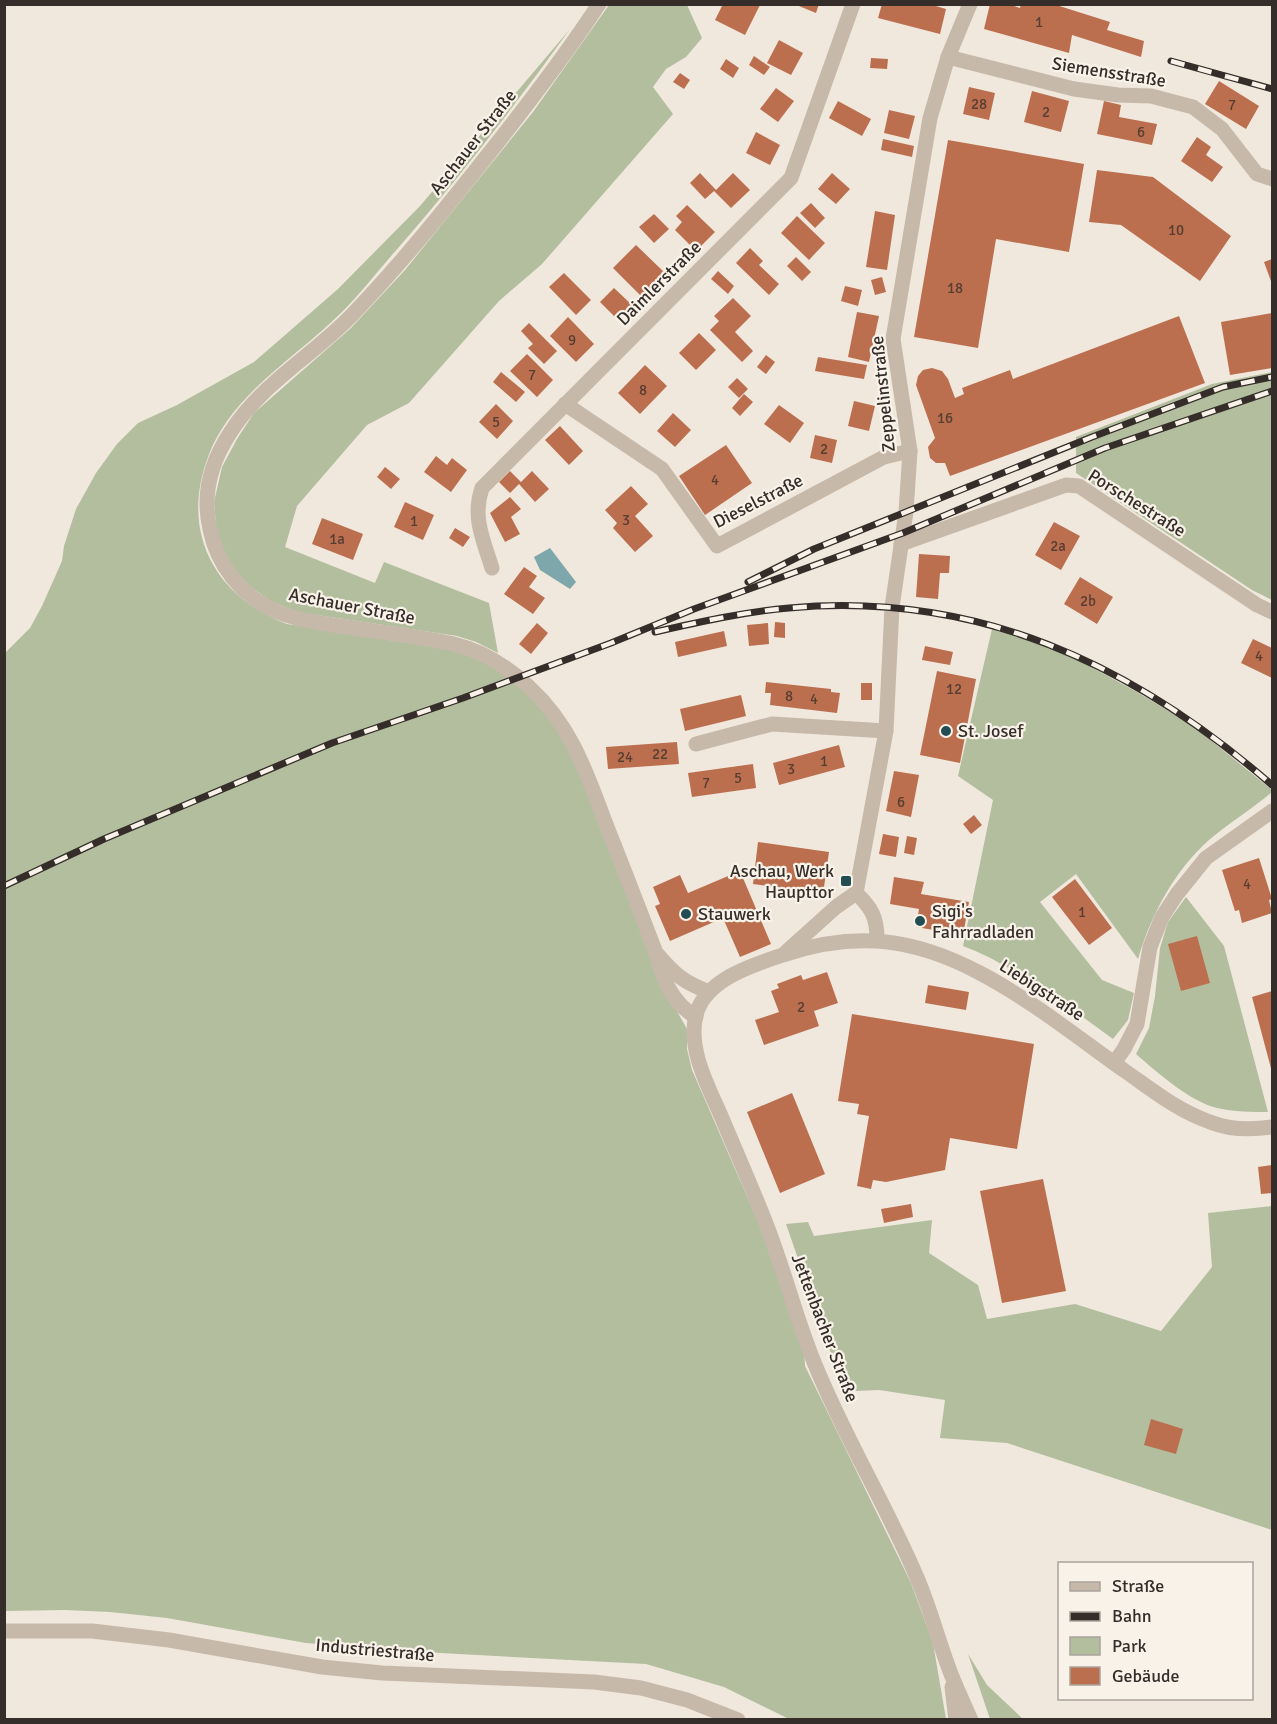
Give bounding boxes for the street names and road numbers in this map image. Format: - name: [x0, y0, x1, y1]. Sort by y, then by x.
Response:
- street label: Siemensstraße: [1050, 52, 1168, 92]
- street label: Aschauer Straße: [425, 85, 521, 199]
- street label: Daimlerstraße: [612, 236, 706, 330]
- street label: Zeppelinstraße: [866, 335, 900, 453]
- street label: Porschestraße: [1084, 464, 1190, 542]
- street label: Dieselstraße: [709, 469, 807, 533]
- street label: Aschauer Straße: [287, 583, 417, 629]
- street label: Liebigstraße: [995, 954, 1089, 1026]
- street label: Jettenbacher Straße: [787, 1251, 863, 1405]
- street label: Industriestraße: [314, 1634, 436, 1666]

